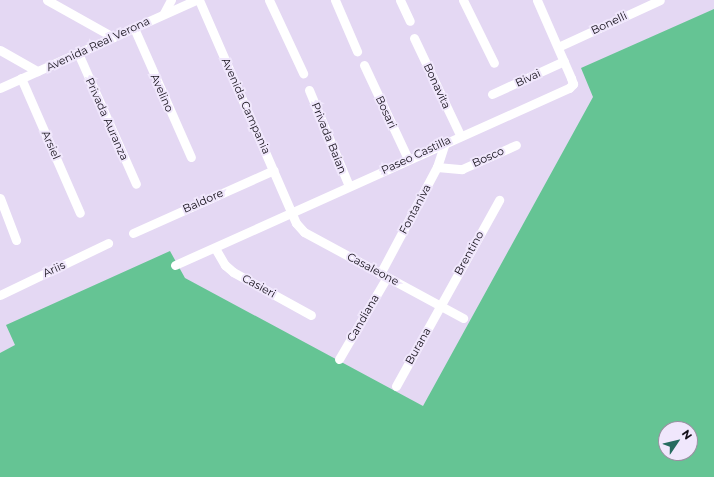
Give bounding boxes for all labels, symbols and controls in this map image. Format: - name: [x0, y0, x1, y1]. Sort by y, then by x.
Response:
- street label: Bonelli: [589, 9, 629, 37]
- street label: Avenida Real Verona: [44, 14, 152, 74]
- street label: Avenida Campania: [219, 56, 273, 156]
- street label: Bonavita: [421, 61, 453, 111]
- street label: Bivai: [513, 66, 543, 90]
- street label: Avelino: [148, 72, 176, 114]
- street label: Privada Auranza: [83, 76, 131, 162]
- street label: Bosari: [373, 94, 399, 130]
- street label: Privada Baian: [309, 100, 349, 176]
- street label: Arsiel: [39, 129, 63, 161]
- street label: Paseo Castilla: [379, 133, 453, 177]
- street label: Bosco: [470, 144, 506, 170]
- street label: Fontaniva: [396, 182, 434, 236]
- street label: Baldore: [181, 186, 225, 216]
- street label: Brentino: [451, 229, 487, 277]
- street label: Casaleone: [345, 250, 401, 288]
- street label: Ariis: [41, 258, 67, 280]
- street label: Casieri: [240, 271, 278, 301]
- street label: Candiana: [344, 292, 382, 344]
- street label: Burana: [403, 325, 433, 367]
- north arrow: [658, 421, 698, 461]
- text: N: [679, 427, 695, 442]

